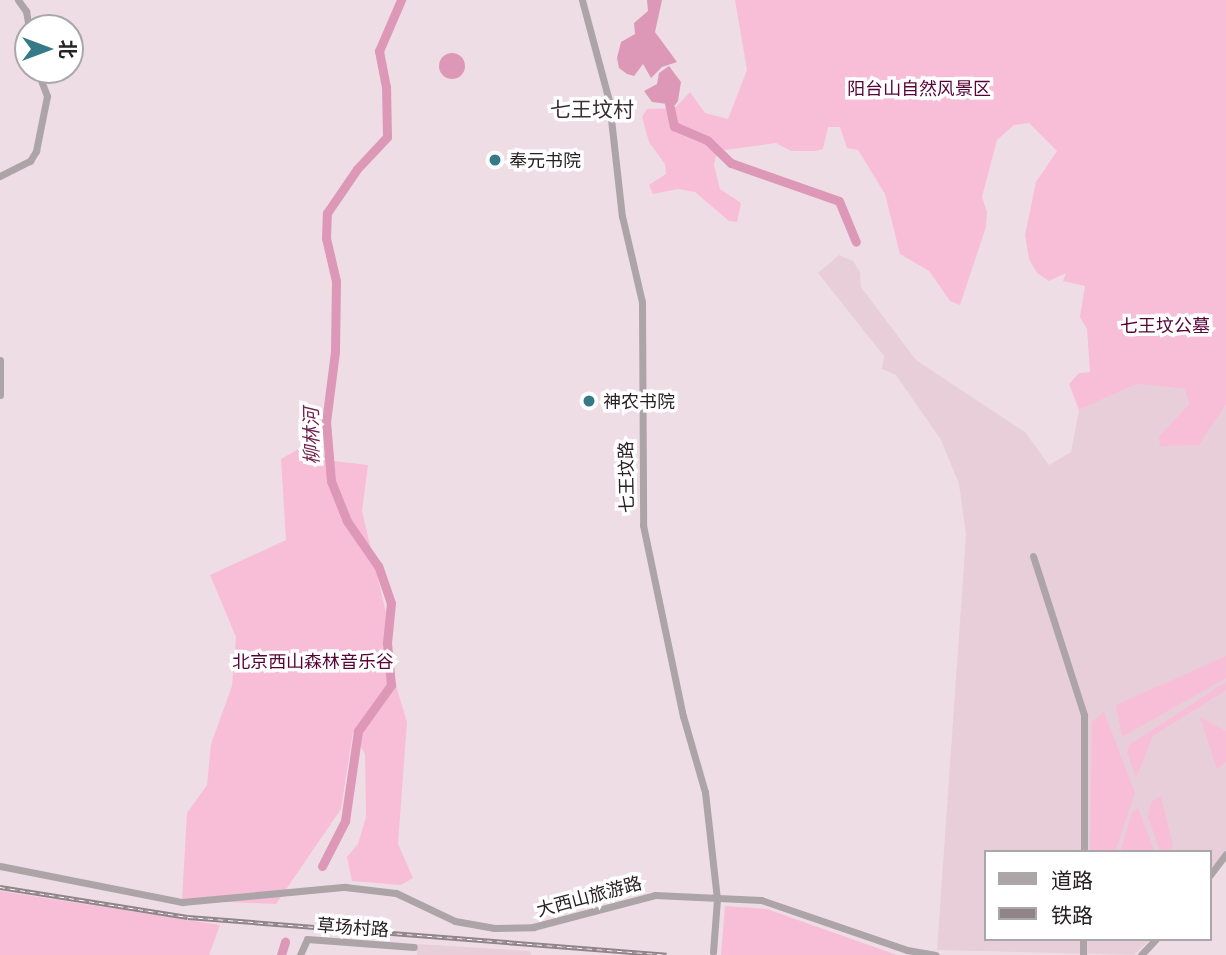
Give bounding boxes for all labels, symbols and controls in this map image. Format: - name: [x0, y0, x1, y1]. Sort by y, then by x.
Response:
- north arrow: [14, 14, 84, 84]
- text: 北: [57, 39, 79, 59]
- park label: 阳台山自然风景区: [847, 77, 991, 99]
- district label: 七王坟村: [550, 96, 634, 122]
- place label: 奉元书院: [509, 149, 581, 171]
- marker: 奉元书院: [487, 152, 503, 168]
- park label: 七王坟公墓: [1120, 314, 1210, 336]
- place label: 神农书院: [603, 390, 675, 412]
- marker: 神农书院: [581, 393, 597, 409]
- water label: 柳林河: [300, 407, 324, 465]
- street label: 七王坟路: [615, 441, 637, 513]
- park label: 北京西山森林音乐谷: [232, 650, 394, 672]
- legend: [984, 850, 1212, 941]
- text: 道路: [1051, 868, 1093, 892]
- street label: 大西山旅游路: [534, 872, 644, 920]
- text: 铁路: [1051, 903, 1093, 927]
- street label: 草场村路: [316, 914, 390, 940]

